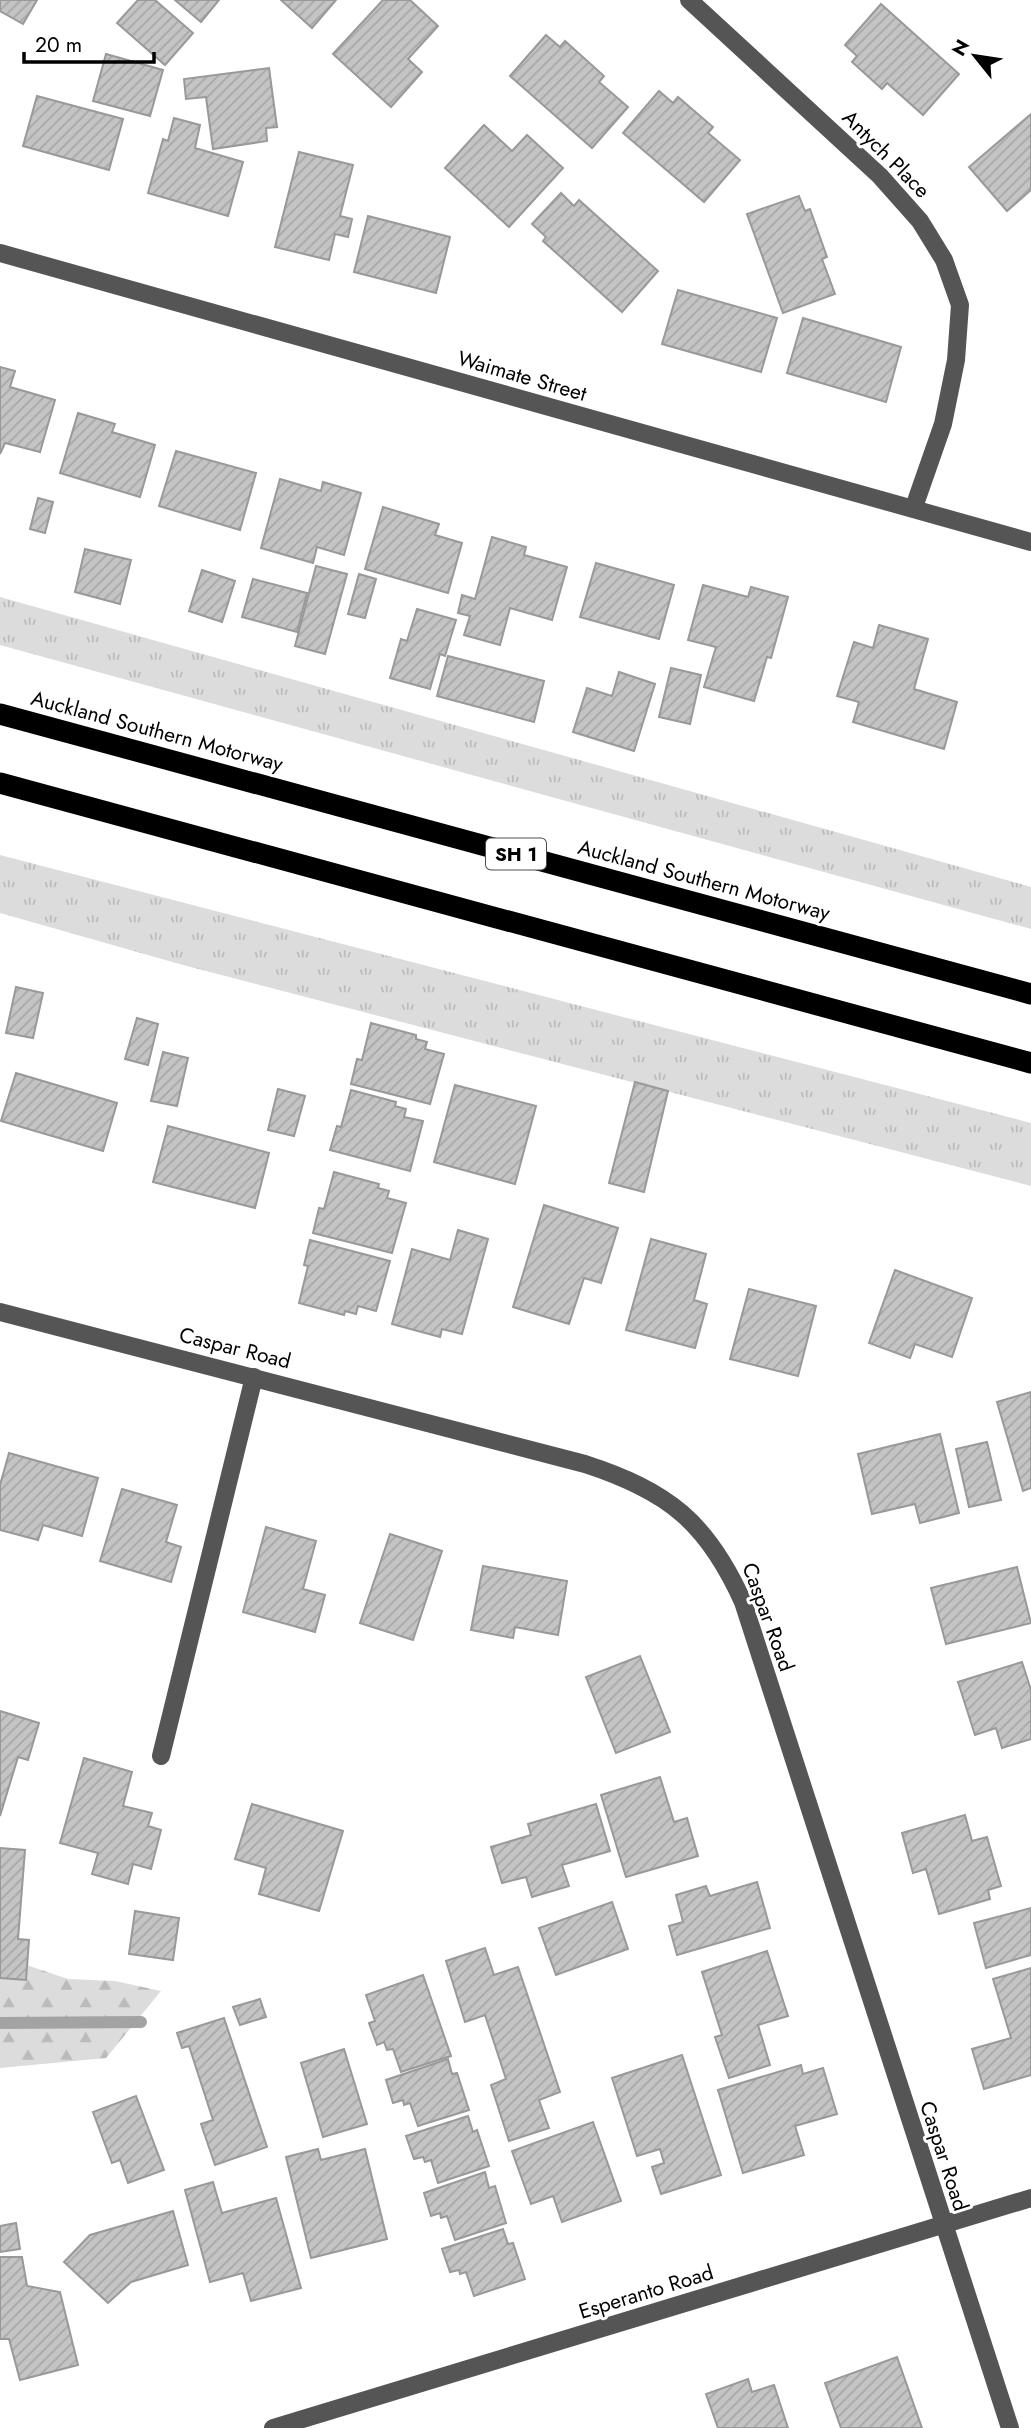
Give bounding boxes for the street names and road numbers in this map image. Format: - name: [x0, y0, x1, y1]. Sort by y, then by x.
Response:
- street label: Antych Place: [835, 103, 937, 205]
- street label: Waimate Street: [454, 343, 590, 409]
- street label: Auckland Southern Motorway: [28, 683, 287, 779]
- street label: Auckland Southern Motorway: [575, 832, 834, 928]
- road number: SH 1: [486, 838, 546, 870]
- street label: Caspar Road: [176, 1320, 294, 1376]
- street label: Caspar Road: [734, 1558, 802, 1676]
- street label: Caspar Road: [912, 2097, 976, 2215]
- street label: Esperanto Road: [575, 2257, 717, 2327]

